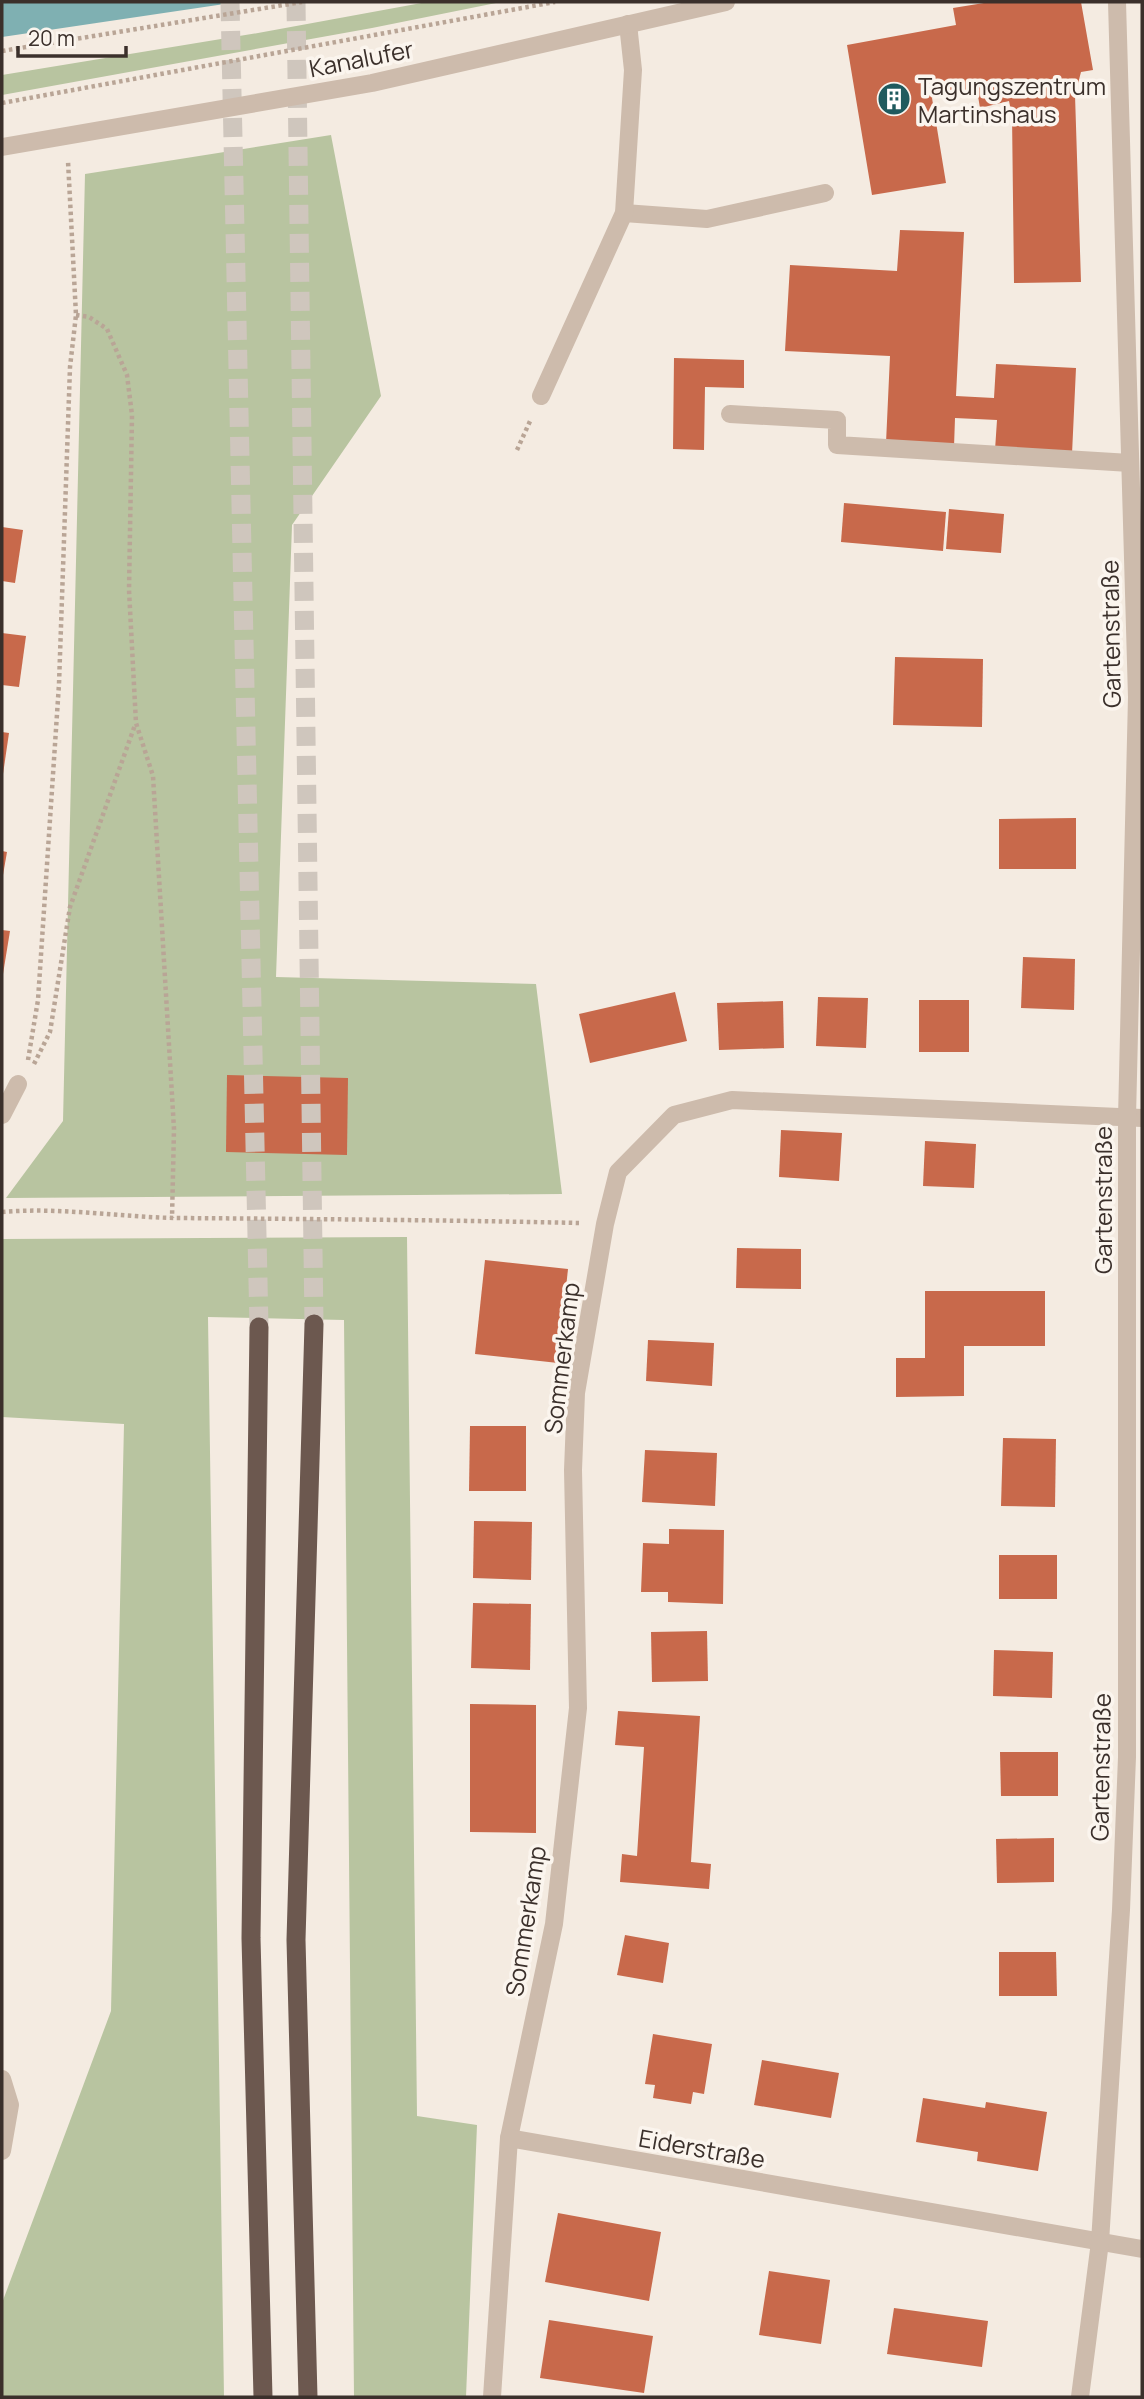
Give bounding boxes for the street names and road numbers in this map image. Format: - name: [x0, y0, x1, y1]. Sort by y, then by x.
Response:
- street label: Kanalufer: [306, 32, 416, 84]
- street label: Gartenstraße: [1092, 560, 1128, 708]
- street label: Gartenstraße: [1086, 1126, 1119, 1274]
- street label: Sommerkamp: [535, 1281, 587, 1435]
- street label: Gartenstraße: [1082, 1693, 1118, 1841]
- street label: Sommerkamp: [497, 1843, 553, 1999]
- street label: Eiderstraße: [636, 2121, 768, 2175]

